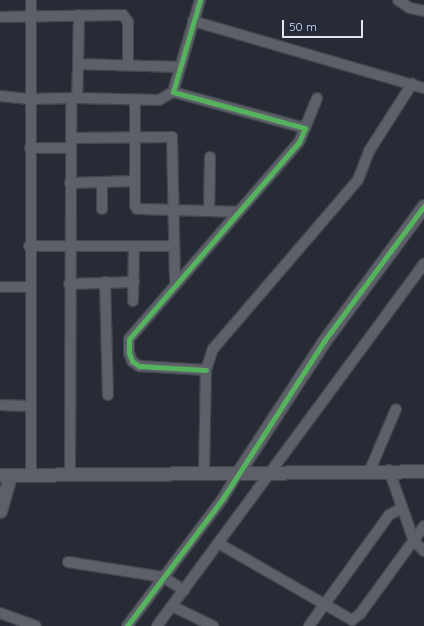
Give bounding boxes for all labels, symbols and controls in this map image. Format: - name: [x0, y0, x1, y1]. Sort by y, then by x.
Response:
- scale bar: [284, 12, 365, 38]
- text: 50 m: [289, 19, 317, 34]

